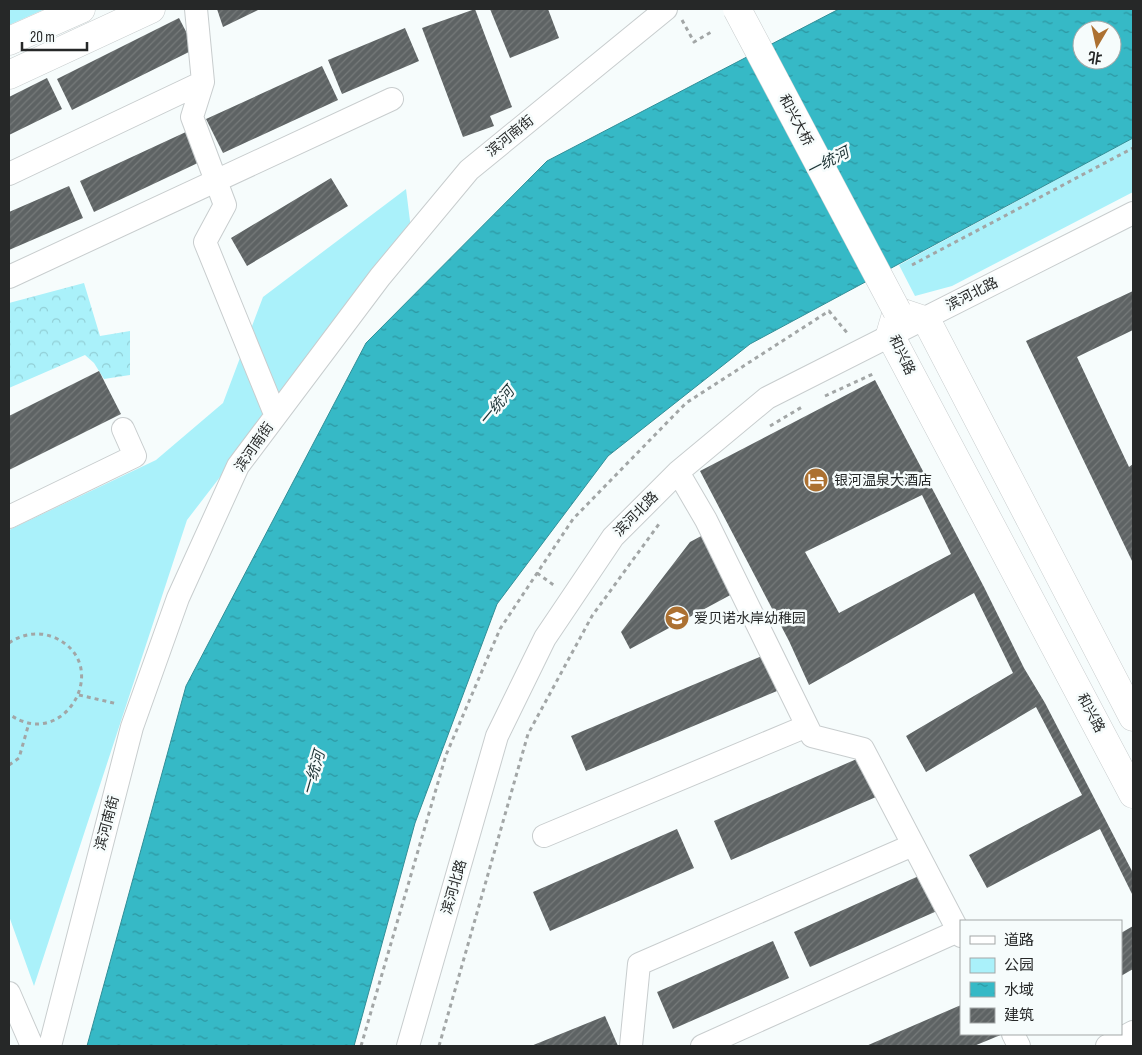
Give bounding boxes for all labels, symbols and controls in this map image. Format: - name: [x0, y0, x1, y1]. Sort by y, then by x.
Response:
- scale bar: [22, 20, 88, 52]
- north arrow: [1072, 20, 1122, 70]
- text: 20 m: [30, 28, 55, 47]
- text: 北: [1087, 48, 1103, 67]
- street label: 和兴大桥: [775, 91, 817, 149]
- street label: 滨河南街: [483, 112, 537, 160]
- water label: 一统河: [804, 142, 855, 181]
- street label: 滨河北路: [943, 274, 1001, 314]
- street label: 和兴路: [885, 332, 919, 378]
- water label: 一统河: [475, 380, 521, 429]
- street label: 滨河南街: [231, 419, 277, 475]
- hotel icon: 银河温泉大酒店: [803, 467, 829, 493]
- place label: 银河温泉大酒店: [834, 472, 932, 489]
- street label: 滨河北路: [610, 488, 662, 540]
- school or university icon: 爱贝诺水岸幼稚园: [664, 605, 690, 631]
- place label: 爱贝诺水岸幼稚园: [694, 610, 806, 627]
- street label: 和兴路: [1074, 690, 1108, 736]
- water label: 一统河: [299, 746, 330, 797]
- street label: 滨河南街: [92, 794, 122, 852]
- street label: 滨河北路: [438, 858, 470, 916]
- legend: [960, 920, 1122, 1035]
- text: 道路: [1004, 931, 1034, 950]
- text: 公园: [1004, 956, 1034, 975]
- text: 水域: [1004, 981, 1034, 1000]
- text: 建筑: [1004, 1006, 1034, 1025]

